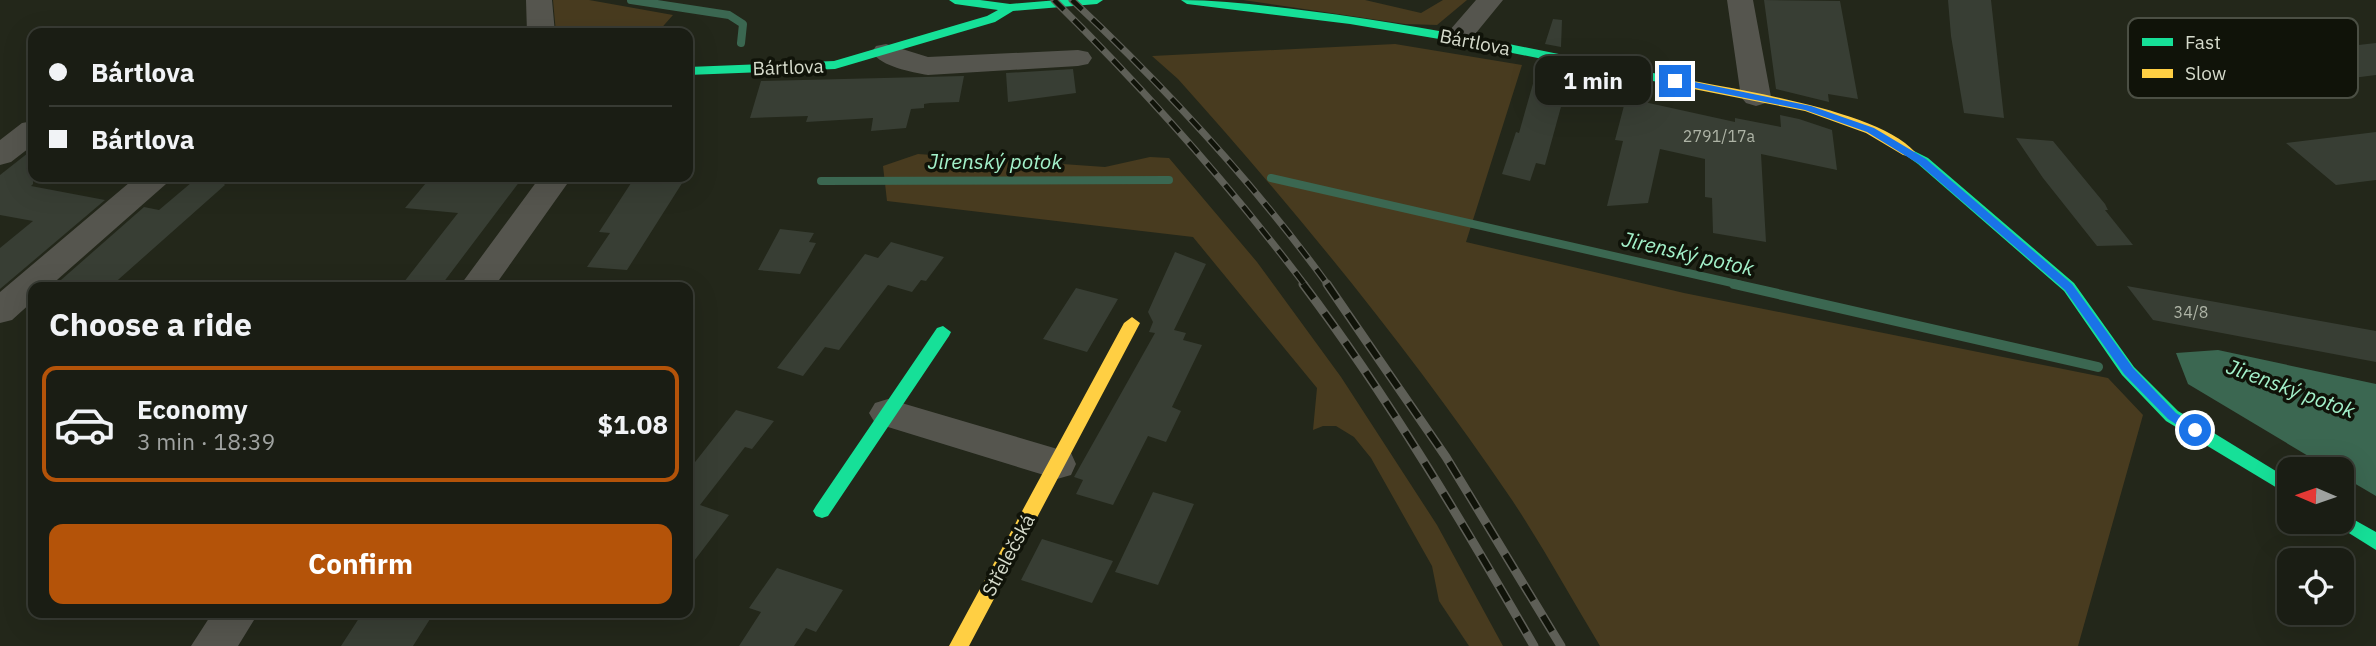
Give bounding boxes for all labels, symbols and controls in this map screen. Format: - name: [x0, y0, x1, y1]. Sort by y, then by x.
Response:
- legend: [2128, 18, 2358, 98]
- street label: Bártlova: [1438, 23, 1512, 61]
- text: Fast: [2185, 30, 2221, 54]
- street label: Bártlova: [752, 54, 824, 80]
- text: Bártlova: [91, 55, 195, 89]
- callout: 1 min: [1535, 56, 1650, 106]
- text: Slow: [2185, 61, 2226, 85]
- text: 1 min: [1563, 65, 1623, 95]
- route end: [1659, 65, 1691, 97]
- text: Bártlova: [91, 122, 195, 156]
- house number: 2791/17a: [1683, 126, 1756, 146]
- water label: Jirenský potok: [928, 147, 1063, 175]
- water label: Jirenský potok: [1619, 224, 1758, 282]
- house number: 34/8: [2174, 302, 2208, 322]
- text: Choose a ride: [49, 303, 252, 345]
- water label: Jirenský potok: [2223, 352, 2360, 425]
- text: Economy: [137, 392, 248, 426]
- icon: car: [53, 393, 116, 456]
- text: $1.08: [598, 407, 668, 441]
- route start: [2179, 414, 2211, 446]
- text: 3 min · 18:39: [137, 426, 275, 456]
- north arrow: [2277, 457, 2354, 534]
- map controls: [2277, 457, 2354, 625]
- street label: Střelečská: [976, 510, 1040, 600]
- button: Confirm: [49, 524, 672, 604]
- button: locate: [2277, 548, 2354, 625]

